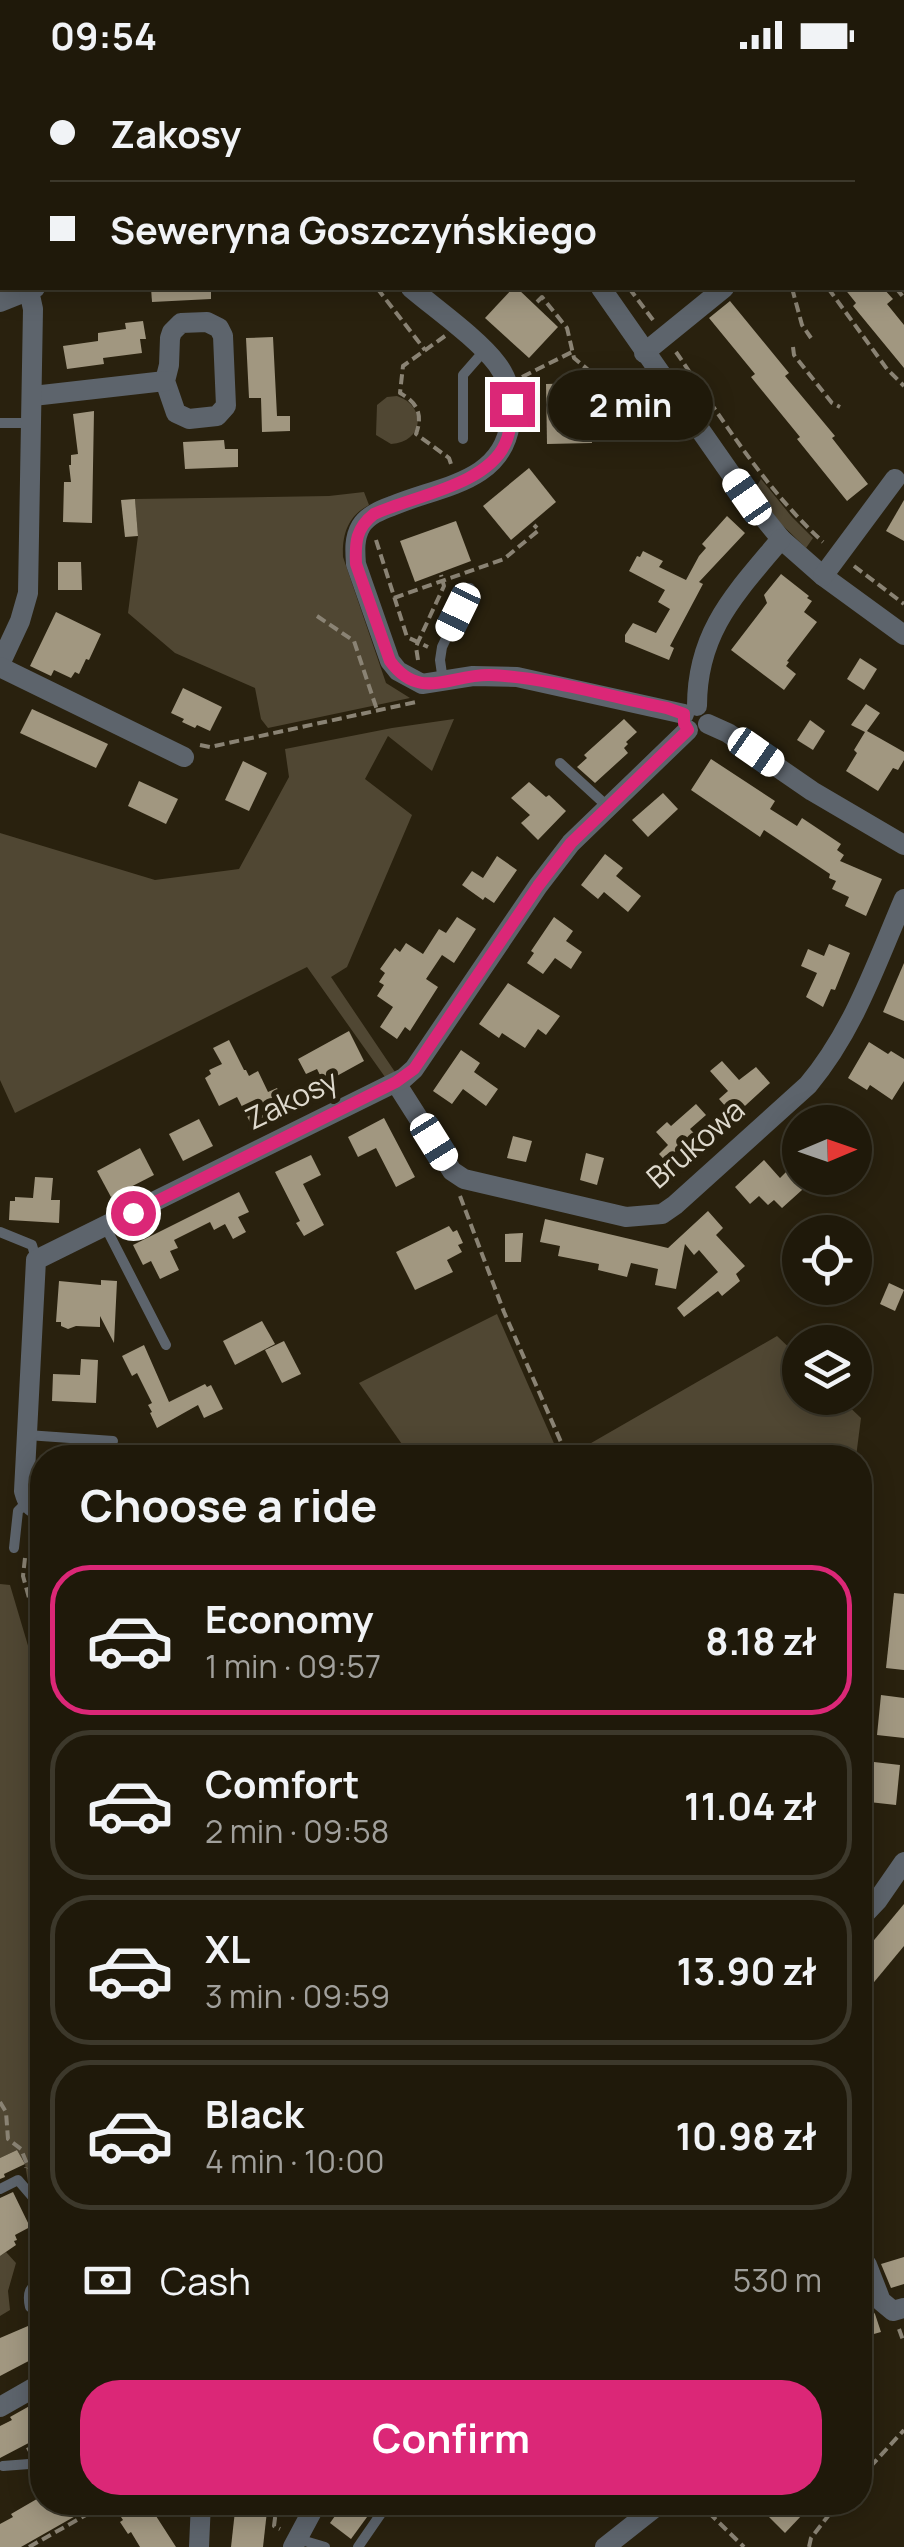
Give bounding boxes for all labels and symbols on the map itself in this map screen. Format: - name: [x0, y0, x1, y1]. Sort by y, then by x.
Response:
- callout: 2 min: [547, 369, 712, 439]
- route end: [490, 382, 535, 427]
- car: [718, 464, 776, 530]
- car: [431, 578, 485, 646]
- car: [723, 723, 789, 781]
- street label: Zakosy: [238, 1059, 345, 1139]
- street label: Brukowa: [637, 1089, 753, 1197]
- north arrow: [782, 1105, 872, 1195]
- car: [405, 1109, 463, 1175]
- route start: [111, 1191, 156, 1236]

